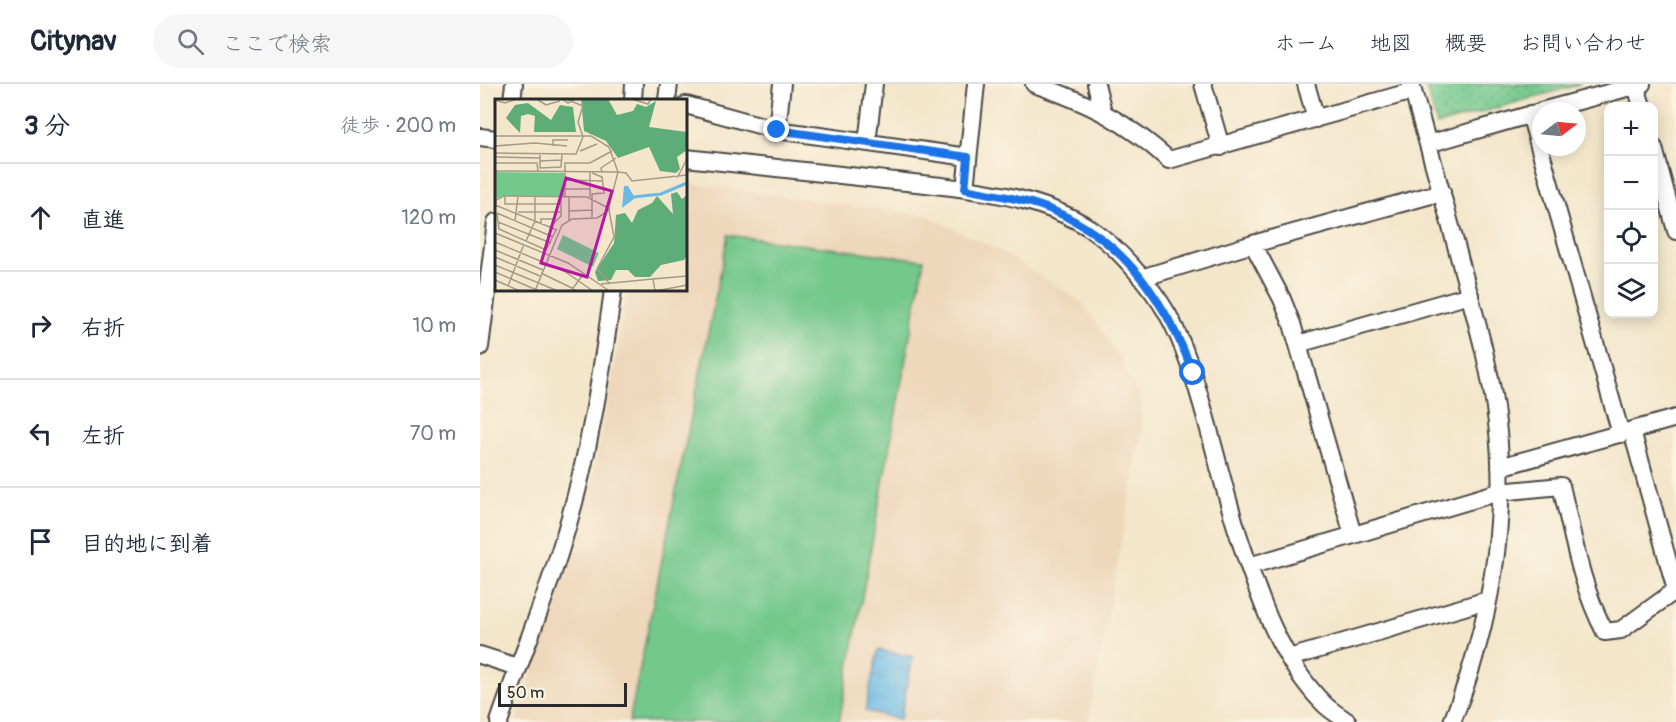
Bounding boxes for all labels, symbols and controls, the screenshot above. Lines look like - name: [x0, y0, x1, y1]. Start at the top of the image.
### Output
- search box: [153, 14, 573, 68]
- text: Citynav: [30, 24, 117, 59]
- icon: search: [174, 25, 207, 58]
- text: ここで検索: [222, 30, 332, 58]
- text: ホーム: [1275, 30, 1337, 57]
- text: 地図: [1370, 30, 1412, 57]
- text: 概要: [1445, 30, 1487, 57]
- text: お問い合わせ: [1520, 30, 1646, 57]
- inset map: [495, 99, 687, 291]
- north arrow: [1532, 102, 1586, 156]
- map controls: [1604, 102, 1658, 318]
- button: +: [1604, 102, 1658, 156]
- text: 3 分: [24, 110, 70, 142]
- text: 徒歩 · 200 m: [340, 113, 456, 138]
- route end: [763, 116, 789, 142]
- button: −: [1604, 156, 1658, 210]
- icon: ahead: [24, 201, 57, 234]
- text: 120 m: [401, 205, 456, 230]
- text: 直進: [81, 206, 125, 234]
- button: locate: [1604, 210, 1658, 264]
- button: layers: [1604, 264, 1658, 318]
- icon: right: [24, 309, 57, 342]
- text: 10 m: [412, 313, 456, 338]
- text: 右折: [81, 314, 125, 342]
- route start: [1179, 359, 1205, 385]
- icon: left: [24, 417, 57, 450]
- text: 70 m: [410, 421, 456, 446]
- text: 左折: [81, 422, 125, 450]
- icon: arrive: [24, 525, 57, 558]
- text: 目的地に到着: [81, 530, 213, 558]
- scale bar: [498, 680, 627, 708]
- text: 50 m: [507, 683, 544, 703]

